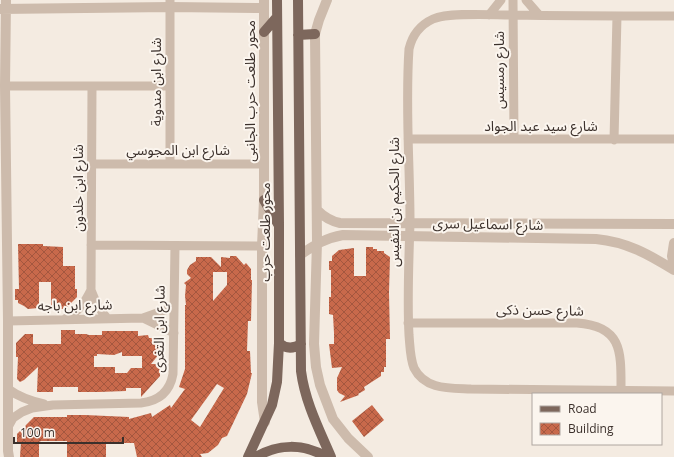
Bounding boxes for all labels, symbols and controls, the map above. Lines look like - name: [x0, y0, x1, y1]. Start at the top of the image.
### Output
- street label: محور طلعت حرب الجانبى: [240, 20, 259, 162]
- street label: شارع رمسيس: [489, 31, 510, 109]
- street label: شارع ابن مندوية: [146, 38, 167, 126]
- street label: شارع سيد عبد الجواد: [484, 116, 598, 137]
- street label: شارع الحكيم بن النفيس: [384, 137, 405, 267]
- street label: شارع ابن المجوسي: [126, 140, 230, 161]
- street label: شارع ابن خلدون: [68, 144, 89, 232]
- street label: محور طلعت حرب: [255, 182, 274, 282]
- street label: شارع اسماعيل سرى: [432, 213, 544, 236]
- street label: شارع ابن التغرى: [148, 285, 171, 373]
- street label: شارع ابن باجه: [37, 294, 113, 317]
- street label: شارع حسن ذكى: [496, 299, 584, 322]
- legend: [532, 393, 662, 445]
- text: Road: [568, 400, 597, 417]
- scale bar: [14, 419, 123, 445]
- text: Building: [568, 420, 614, 437]
- text: 100 m: [20, 424, 55, 441]

